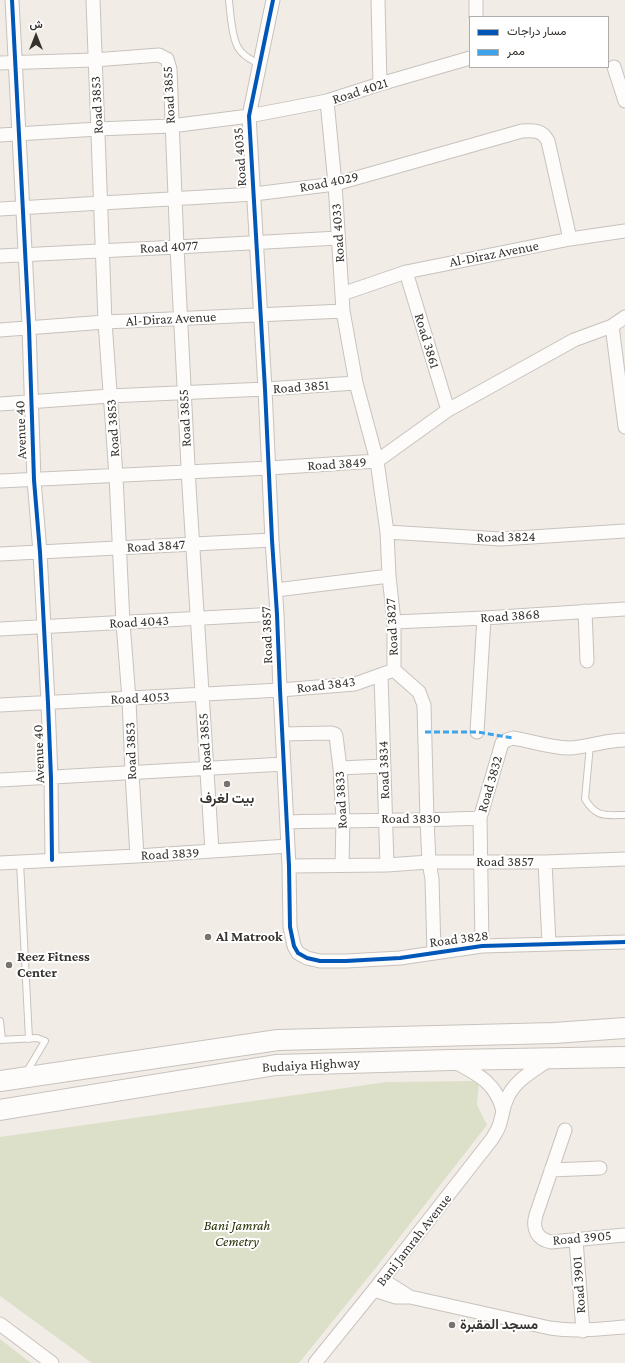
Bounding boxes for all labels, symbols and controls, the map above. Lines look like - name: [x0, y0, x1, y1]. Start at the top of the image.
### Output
- north arrow: [16, 16, 56, 56]
- legend: [469, 16, 609, 68]
- text: ش: [29, 18, 43, 30]
- text: مسار دراجات: [507, 24, 567, 38]
- text: ممر: [507, 44, 525, 58]
- street label: Road 3855: [159, 66, 179, 124]
- street label: Road 4021: [330, 74, 390, 108]
- street label: Road 3853: [87, 76, 107, 134]
- street label: Road 4035: [230, 127, 250, 187]
- street label: Road 4029: [298, 168, 360, 196]
- street label: Road 4033: [328, 203, 348, 263]
- street label: Road 4077: [139, 237, 199, 257]
- street label: Al-Diraz Avenue: [448, 237, 540, 271]
- street label: Al-Diraz Avenue: [125, 308, 217, 330]
- street label: Road 3861: [411, 311, 443, 371]
- street label: Road 3851: [272, 377, 330, 397]
- street label: Road 3855: [175, 389, 195, 447]
- street label: Road 3853: [103, 398, 123, 458]
- street label: Avenue 40: [12, 400, 30, 460]
- street label: Road 3849: [307, 454, 367, 474]
- street label: Road 3824: [476, 528, 536, 546]
- street label: Road 3847: [126, 536, 186, 556]
- street label: Road 3827: [382, 598, 402, 656]
- street label: Road 3857: [258, 606, 276, 664]
- street label: Road 3868: [480, 606, 540, 626]
- street label: Road 4043: [109, 612, 169, 632]
- street label: Road 3843: [296, 673, 356, 697]
- street label: Road 4053: [110, 688, 170, 708]
- street label: Road 3855: [195, 712, 215, 772]
- street label: Road 3853: [122, 722, 140, 780]
- street label: Avenue 40: [30, 724, 48, 784]
- street label: Road 3834: [375, 740, 393, 800]
- street label: Road 3832: [474, 754, 506, 814]
- street label: Road 3833: [331, 771, 351, 829]
- marker: بيت لغرف: [222, 779, 232, 789]
- place label: بيت لغرف: [200, 791, 254, 807]
- street label: Road 3830: [381, 811, 441, 827]
- street label: Road 3839: [140, 844, 200, 864]
- street label: Road 3857: [476, 854, 534, 870]
- street label: Road 3828: [429, 927, 489, 951]
- place label: Al Matrook: [216, 929, 283, 945]
- marker: Al Matrook: [203, 932, 213, 942]
- place label: Reez Fitness Center: [17, 949, 90, 982]
- marker: Reez Fitness Center: [4, 960, 14, 970]
- street label: Budaiya Highway: [262, 1054, 360, 1076]
- street label: Bani Jamrah Avenue: [373, 1191, 455, 1289]
- park label: Bani Jamrah Cemetry: [204, 1218, 270, 1250]
- street label: Road 3905: [552, 1227, 612, 1249]
- street label: Road 3901: [569, 1256, 589, 1314]
- place label: مسجد المقبرة: [460, 1317, 538, 1333]
- marker: مسجد المقبرة: [447, 1320, 457, 1330]

